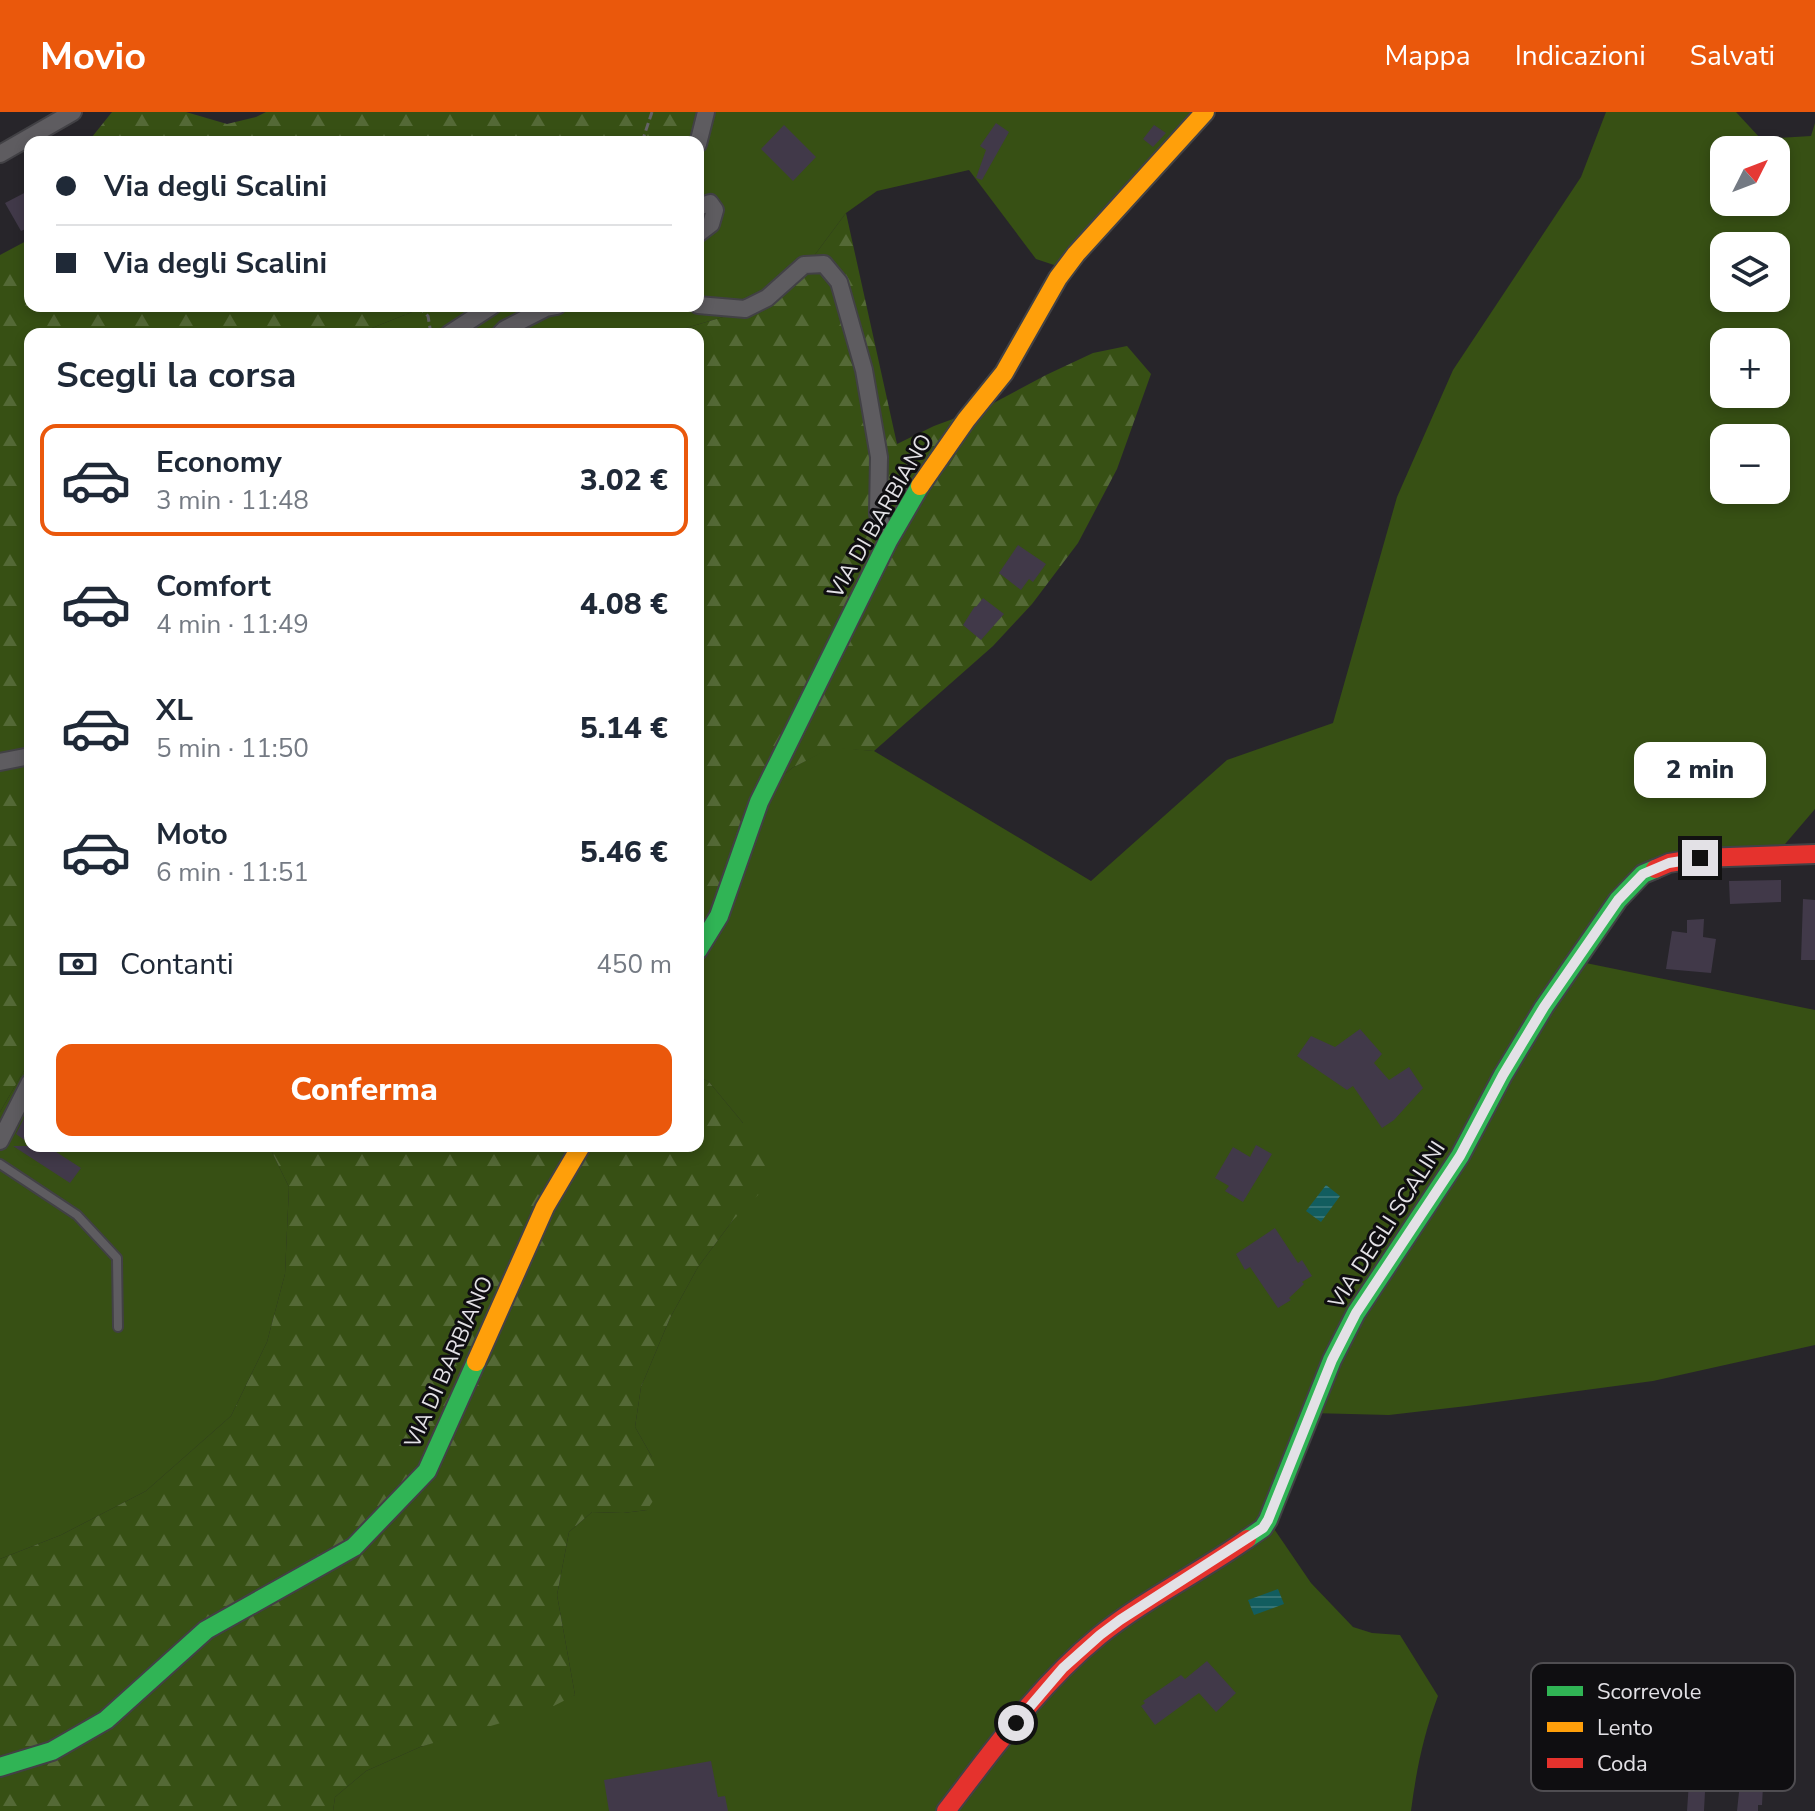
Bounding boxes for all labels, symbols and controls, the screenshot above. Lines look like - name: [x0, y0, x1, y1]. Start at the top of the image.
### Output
- text: Movio: [40, 31, 146, 82]
- text: Mappa: [1384, 37, 1471, 75]
- text: Indicazioni: [1515, 37, 1646, 75]
- text: Salvati: [1690, 37, 1775, 75]
- north arrow: [1710, 136, 1790, 216]
- map controls: [1710, 136, 1790, 504]
- text: Via degli Scalini: [104, 166, 327, 207]
- button: layers: [1710, 232, 1790, 312]
- text: Via degli Scalini: [104, 243, 327, 284]
- button: +: [1710, 328, 1790, 408]
- text: Scegli la corsa: [56, 351, 296, 400]
- button: −: [1710, 424, 1790, 504]
- street label: VIA DI BARBIANO: [820, 428, 939, 605]
- text: Economy: [156, 442, 282, 483]
- icon: car: [60, 444, 132, 516]
- text: 3.02 €: [580, 460, 668, 501]
- text: 3 min · 11:48: [156, 483, 309, 518]
- text: Comfort: [156, 566, 271, 607]
- icon: car: [60, 568, 132, 640]
- text: 4.08 €: [580, 584, 668, 625]
- text: 4 min · 11:49: [156, 607, 309, 642]
- text: XL: [156, 690, 193, 731]
- icon: car: [60, 692, 132, 764]
- text: 5.14 €: [580, 708, 668, 749]
- text: 5 min · 11:50: [156, 731, 309, 766]
- callout: 2 min: [1634, 742, 1766, 798]
- text: 2 min: [1666, 752, 1734, 787]
- text: Moto: [156, 814, 228, 855]
- icon: car: [60, 816, 132, 888]
- text: 5.46 €: [580, 832, 668, 873]
- route end: [1682, 840, 1718, 876]
- text: 6 min · 11:51: [156, 855, 309, 890]
- icon: cash: [56, 942, 100, 986]
- text: Contanti: [120, 944, 234, 985]
- text: 450 m: [596, 947, 672, 982]
- button: Conferma: [56, 1044, 672, 1136]
- street label: VIA DEGLI SCALINI: [1321, 1135, 1452, 1315]
- street label: VIA DI BARBIANO: [397, 1271, 500, 1454]
- legend: [1531, 1663, 1795, 1791]
- text: Scorrevole: [1597, 1677, 1701, 1707]
- route start: [998, 1705, 1034, 1741]
- text: Lento: [1597, 1713, 1653, 1743]
- text: Coda: [1597, 1749, 1648, 1779]

